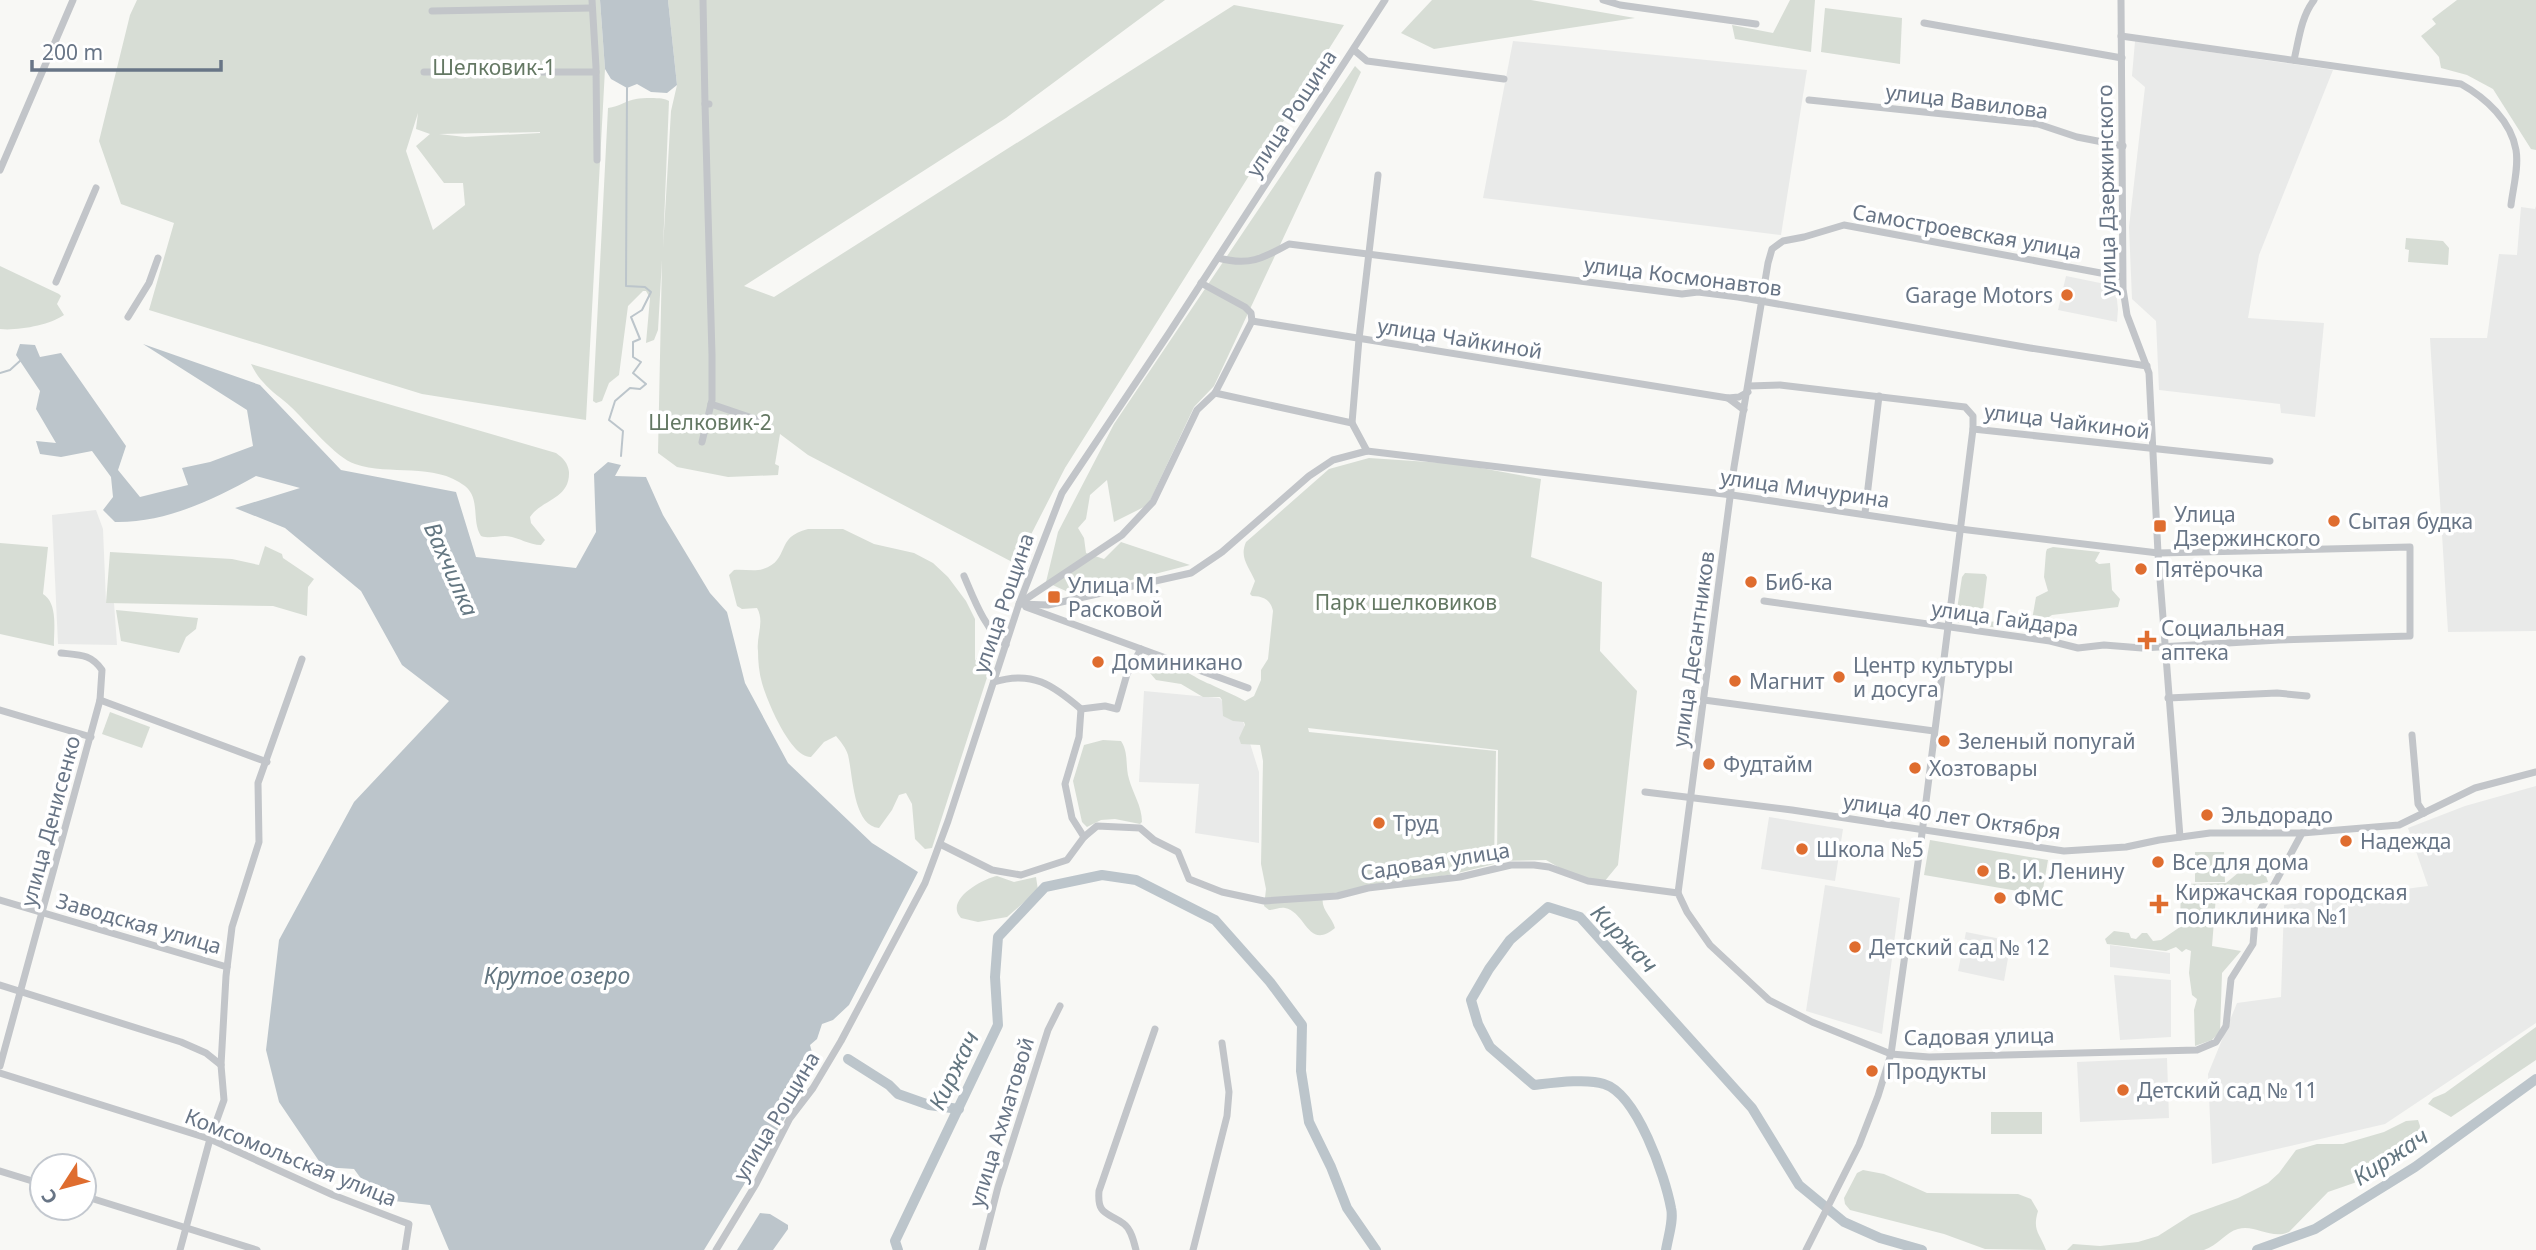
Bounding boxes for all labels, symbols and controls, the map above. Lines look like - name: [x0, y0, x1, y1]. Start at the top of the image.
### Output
- scale bar: [32, 28, 220, 72]
- text: 200 m: [42, 38, 103, 66]
- street label: улица Рощина: [1239, 44, 1343, 182]
- park label: Шелковик-1: [432, 53, 556, 81]
- street label: улица Вавилова: [1884, 77, 2050, 125]
- street label: улица Дзержинского: [2090, 84, 2122, 296]
- street label: Самостроевская улица: [1850, 197, 2084, 265]
- street label: улица Космонавтов: [1582, 250, 1784, 302]
- place label: Garage Motors: [1905, 281, 2053, 309]
- marker: Garage Motors: [2059, 287, 2075, 303]
- street label: улица Чайкиной: [1376, 311, 1544, 365]
- street label: улица Чайкиной: [1983, 397, 2151, 445]
- park label: Шелковик-2: [648, 408, 772, 436]
- street label: улица Мичурина: [1719, 462, 1891, 514]
- place label: Улица Дзержинского: [2174, 500, 2320, 552]
- place label: Сытая будка: [2348, 507, 2473, 535]
- marker: Сытая будка: [2326, 513, 2342, 529]
- water label: Вахчилка: [417, 517, 487, 621]
- marker: Улица Дзержинского: [2152, 518, 2168, 534]
- street label: улица Рощина: [966, 529, 1040, 677]
- street label: улица Десантников: [1665, 549, 1721, 749]
- place label: Пятёрочка: [2155, 555, 2263, 583]
- marker: Пятёрочка: [2133, 561, 2149, 577]
- place label: Биб-ка: [1765, 568, 1833, 596]
- place label: Улица М. Расковой: [1068, 571, 1163, 623]
- marker: Биб-ка: [1743, 574, 1759, 590]
- park label: Парк шелковиков: [1315, 588, 1497, 616]
- marker: Улица М. Расковой: [1046, 589, 1062, 605]
- street label: улица Гайдара: [1930, 594, 2080, 642]
- place label: Социальная аптека: [2161, 614, 2285, 666]
- marker: Социальная аптека: [2139, 632, 2155, 648]
- place label: Доминикано: [1112, 648, 1243, 676]
- place label: Центр культуры и досуга: [1853, 651, 2013, 703]
- marker: Доминикано: [1090, 654, 1106, 670]
- place label: Магнит: [1749, 667, 1825, 695]
- marker: Центр культуры и досуга: [1831, 669, 1847, 685]
- marker: Магнит: [1727, 673, 1743, 689]
- place label: Зеленый попугай: [1958, 727, 2135, 755]
- street label: улица Денисенко: [14, 733, 86, 909]
- marker: Зеленый попугай: [1936, 733, 1952, 749]
- place label: Фудтайм: [1723, 750, 1813, 778]
- place label: Хозтовары: [1929, 754, 2038, 782]
- marker: Фудтайм: [1701, 756, 1717, 772]
- marker: Хозтовары: [1907, 760, 1923, 776]
- street label: улица 40 лет Октября: [1841, 787, 2063, 845]
- place label: Эльдорадо: [2221, 801, 2333, 829]
- marker: Эльдорадо: [2199, 807, 2215, 823]
- place label: Труд: [1393, 809, 1439, 837]
- marker: Труд: [1371, 815, 1387, 831]
- place label: Надежда: [2360, 827, 2452, 855]
- marker: Надежда: [2338, 833, 2354, 849]
- street label: Садовая улица: [1358, 835, 1512, 887]
- place label: Школа №5: [1816, 835, 1924, 863]
- marker: Школа №5: [1794, 841, 1810, 857]
- place label: Все для дома: [2172, 848, 2309, 876]
- marker: Все для дома: [2150, 854, 2166, 870]
- place label: В. И. Ленину: [1997, 857, 2125, 885]
- marker: В. И. Ленину: [1975, 863, 1991, 879]
- place label: Киржачская городская поликлиника №1: [2175, 878, 2408, 930]
- place label: ФМС: [2014, 884, 2064, 912]
- street label: Заводская улица: [53, 886, 225, 960]
- marker: ФМС: [1992, 890, 2008, 906]
- marker: Киржачская городская поликлиника №1: [2149, 894, 2169, 914]
- water label: Киржач: [1584, 897, 1666, 979]
- place label: Детский сад № 12: [1869, 933, 2049, 961]
- marker: Детский сад № 12: [1847, 939, 1863, 955]
- water label: Крутое озеро: [484, 959, 630, 991]
- street label: Садовая улица: [1903, 1021, 2055, 1051]
- water label: Киржач: [920, 1025, 986, 1115]
- street label: улица Ахматовой: [962, 1034, 1040, 1210]
- street label: улица Рощина: [726, 1046, 826, 1186]
- place label: Продукты: [1886, 1057, 1987, 1085]
- marker: Продукты: [1864, 1063, 1880, 1079]
- place label: Детский сад № 11: [2137, 1076, 2317, 1104]
- marker: Детский сад № 11: [2115, 1082, 2131, 1098]
- street label: Комсомольская улица: [181, 1102, 401, 1212]
- water label: Киржач: [2346, 1120, 2434, 1192]
- north arrow: [28, 1152, 98, 1222]
- text: С: [35, 1184, 63, 1210]

